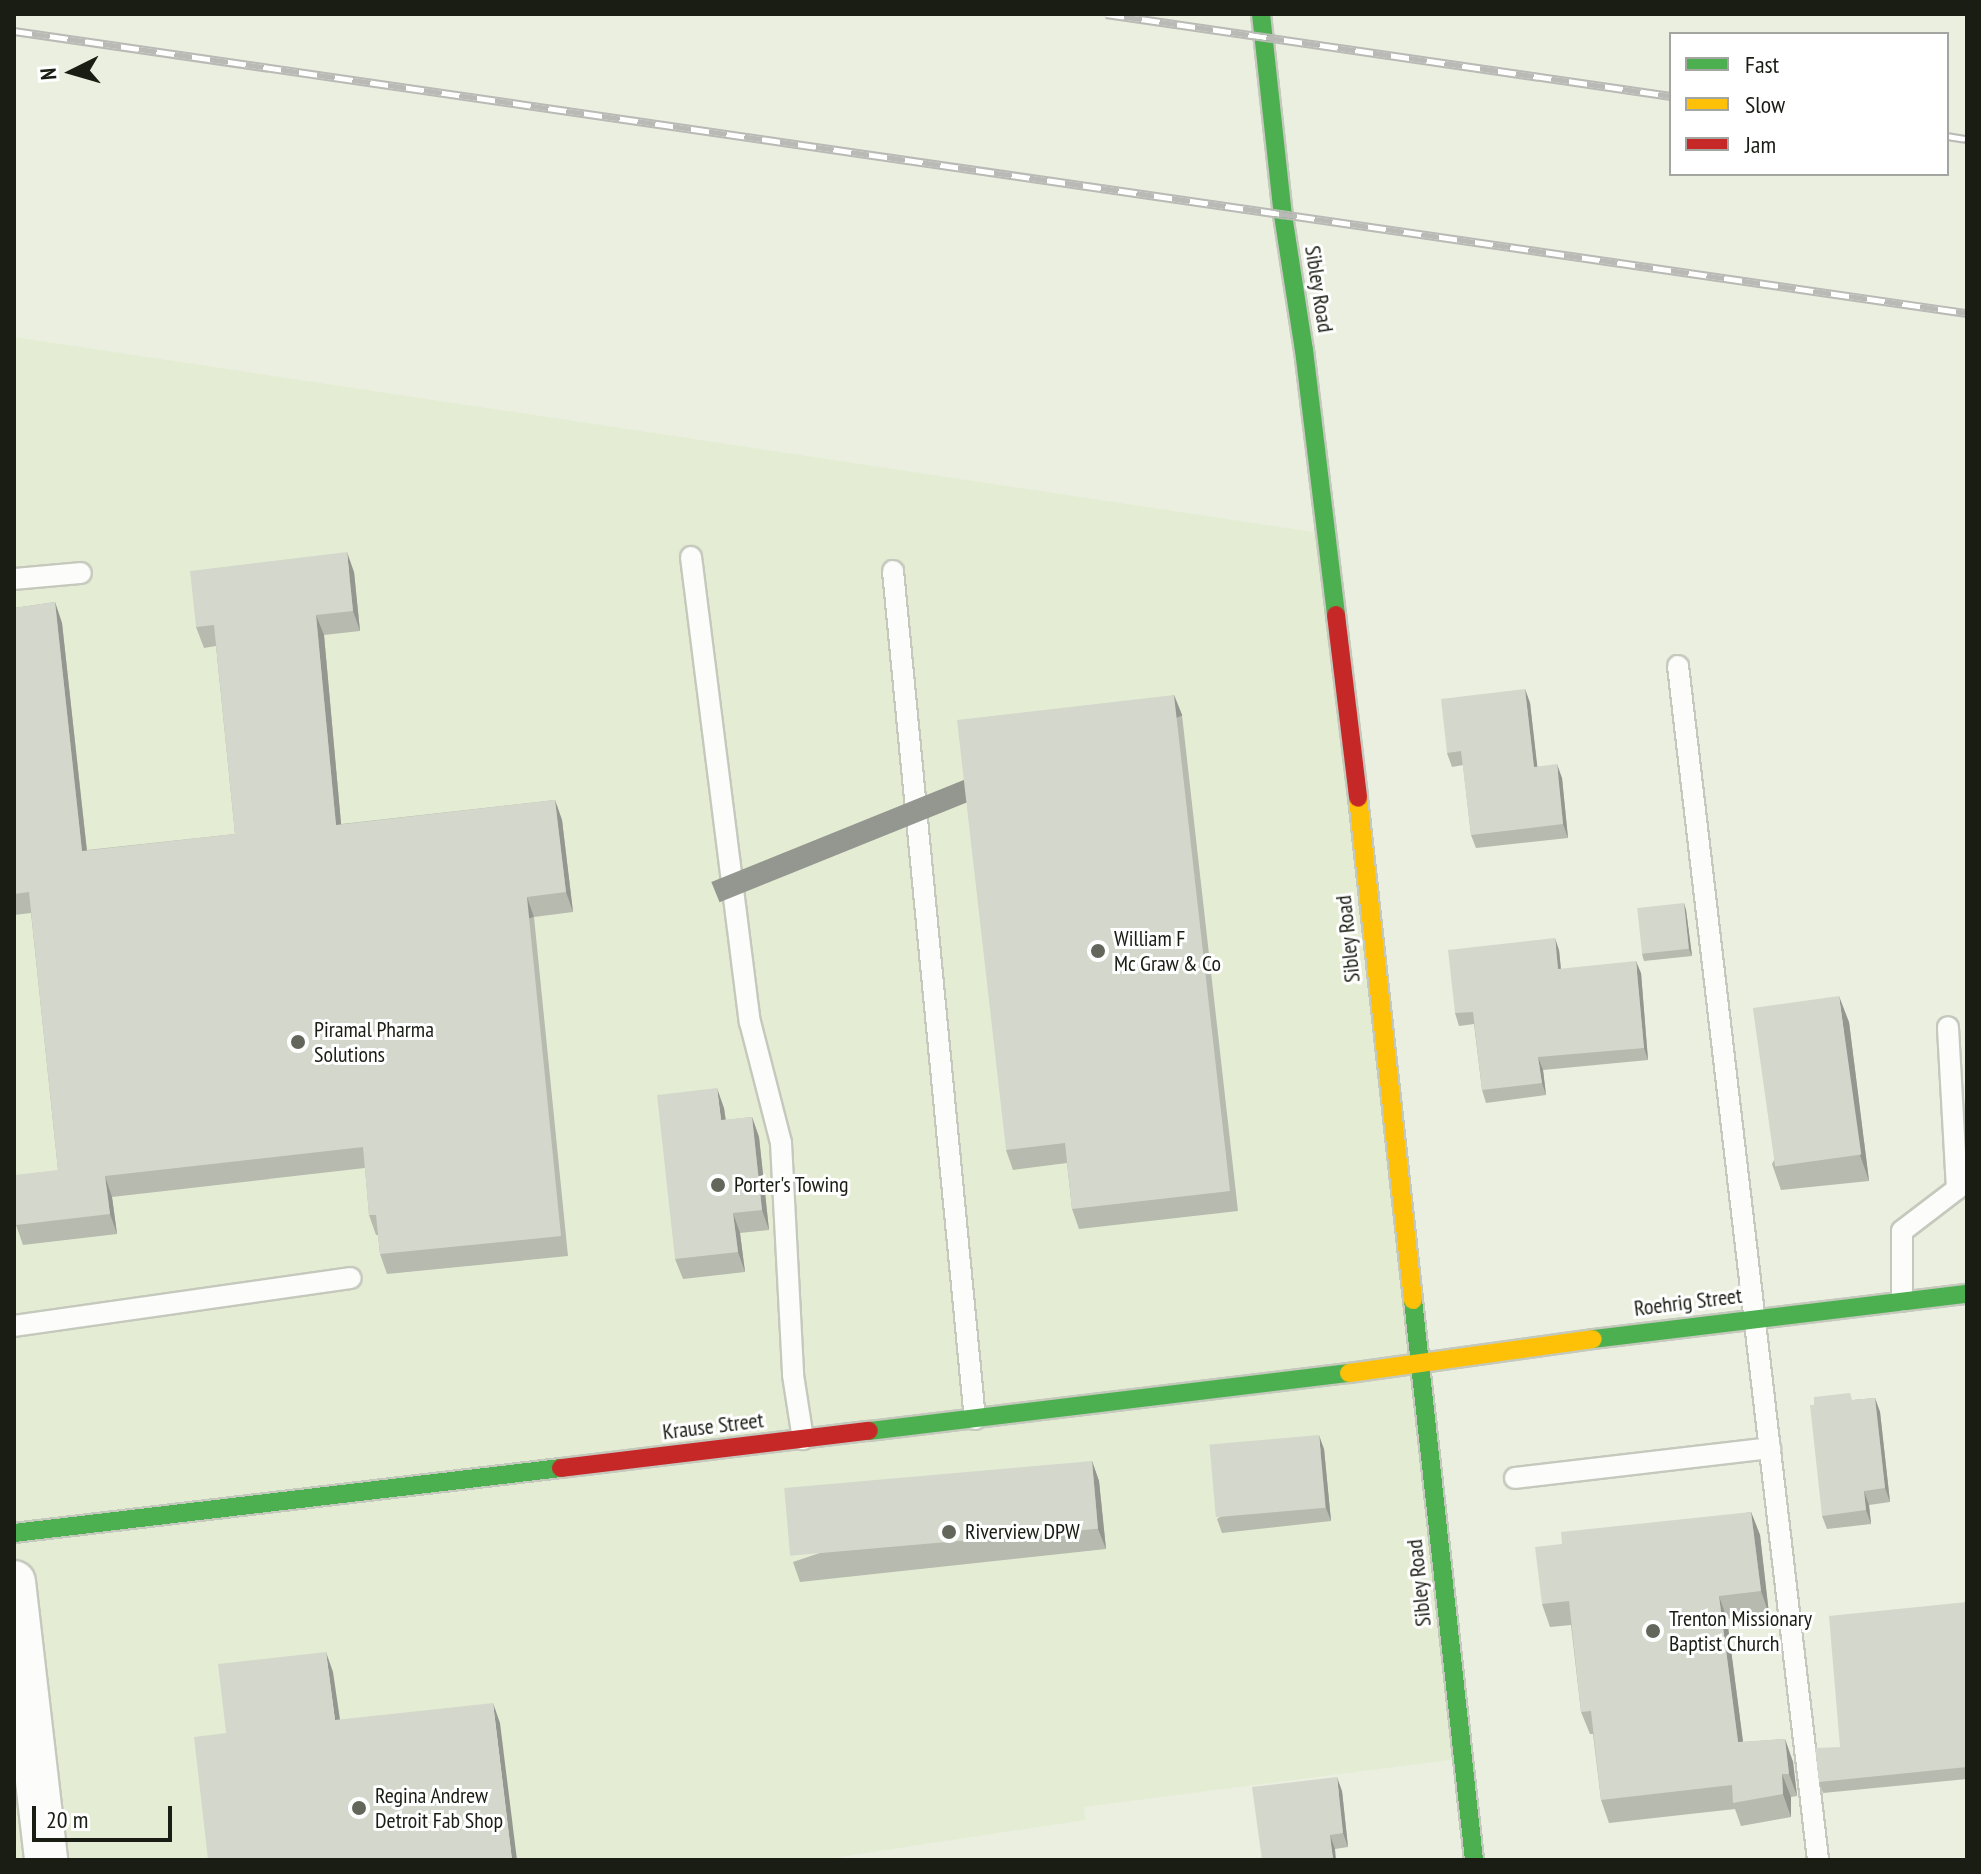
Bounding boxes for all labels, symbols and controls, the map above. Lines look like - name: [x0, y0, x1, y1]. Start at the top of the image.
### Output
- north arrow: [32, 32, 112, 112]
- legend: [1669, 32, 1949, 176]
- text: Fast: [1745, 49, 1779, 80]
- text: N: [34, 67, 63, 81]
- text: Slow: [1745, 89, 1785, 120]
- text: Jam: [1745, 129, 1776, 160]
- street label: Sibley Road: [1299, 243, 1339, 335]
- street label: Sibley Road: [1330, 894, 1366, 984]
- place label: William F Mc Graw & Co: [1114, 925, 1222, 976]
- marker: William F Mc Graw & Co: [1089, 942, 1107, 960]
- place label: Piramal Pharma Solutions: [314, 1016, 434, 1068]
- marker: Piramal Pharma Solutions: [289, 1033, 307, 1051]
- place label: Porter's Towing: [734, 1172, 849, 1198]
- marker: Porter's Towing: [709, 1176, 727, 1194]
- street label: Roehrig Street: [1633, 1282, 1743, 1322]
- street label: Krause Street: [661, 1407, 765, 1445]
- place label: Riverview DPW: [965, 1519, 1080, 1545]
- marker: Riverview DPW: [940, 1523, 958, 1541]
- street label: Sibley Road: [1401, 1538, 1437, 1628]
- place label: Trenton Missionary Baptist Church: [1669, 1605, 1812, 1656]
- marker: Trenton Missionary Baptist Church: [1644, 1622, 1662, 1640]
- place label: Regina Andrew Detroit Fab Shop: [375, 1782, 503, 1834]
- scale bar: [36, 1790, 176, 1840]
- marker: Regina Andrew Detroit Fab Shop: [350, 1799, 368, 1817]
- text: 20 m: [46, 1804, 88, 1835]

